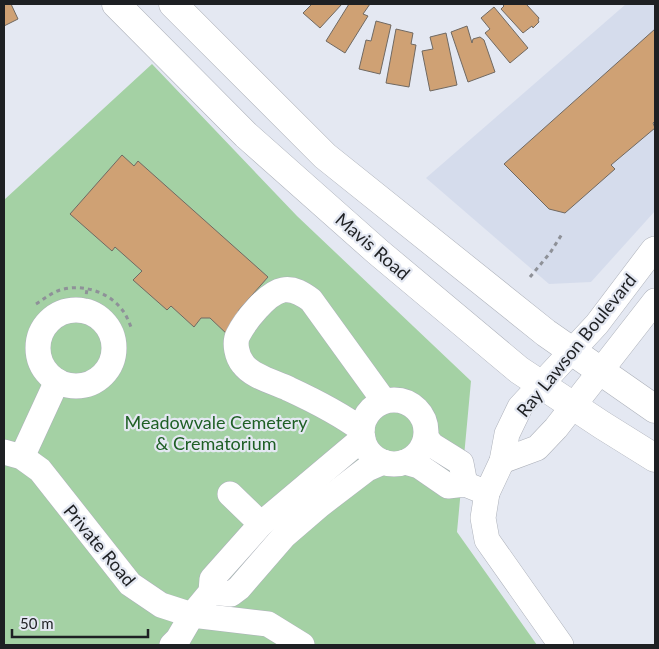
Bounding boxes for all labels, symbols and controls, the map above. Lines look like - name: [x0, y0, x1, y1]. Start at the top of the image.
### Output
- street label: Mavis Road: [331, 208, 415, 284]
- street label: Ray Lawson Boulevard: [512, 269, 640, 421]
- park label: Meadowvale Cemetery & Crematorium: [125, 411, 308, 454]
- street label: Private Road: [59, 500, 141, 590]
- scale bar: [12, 606, 149, 638]
- text: 50 m: [20, 614, 54, 632]

